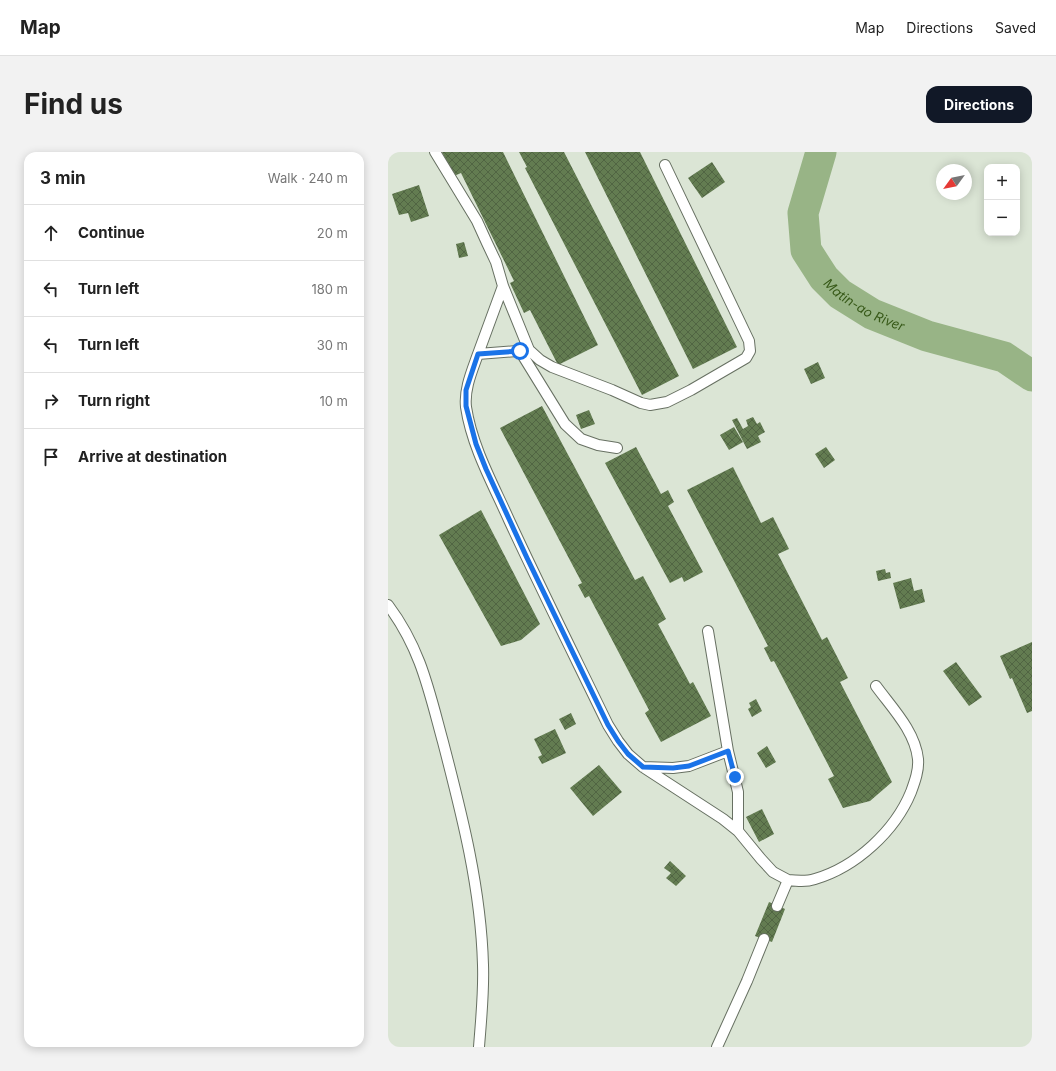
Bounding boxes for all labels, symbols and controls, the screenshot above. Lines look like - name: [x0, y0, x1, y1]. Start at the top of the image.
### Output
- text: Map: [20, 16, 61, 39]
- text: Map: [855, 19, 884, 36]
- text: Directions: [906, 19, 973, 36]
- text: Saved: [995, 19, 1036, 36]
- button: Directions: [926, 86, 1032, 123]
- text: Find us: [24, 87, 123, 121]
- north arrow: [936, 164, 972, 200]
- map controls: [984, 164, 1020, 236]
- button: +: [984, 164, 1020, 200]
- text: 3 min: [40, 168, 86, 188]
- text: Walk · 240 m: [268, 170, 348, 186]
- button: −: [984, 200, 1020, 236]
- icon: ahead: [40, 222, 62, 244]
- text: Continue: [78, 223, 145, 242]
- text: 20 m: [317, 225, 348, 241]
- water label: Matin-ao River: [821, 275, 908, 335]
- icon: left: [40, 278, 62, 300]
- text: Turn left: [78, 279, 139, 298]
- text: 180 m: [311, 281, 348, 297]
- icon: left: [40, 334, 62, 356]
- text: Turn left: [78, 335, 139, 354]
- text: 30 m: [317, 337, 348, 353]
- route start: [511, 342, 529, 360]
- icon: right: [40, 390, 62, 412]
- text: Turn right: [78, 391, 150, 410]
- text: 10 m: [319, 393, 348, 409]
- icon: arrive: [40, 446, 62, 468]
- text: Arrive at destination: [78, 447, 227, 466]
- route end: [726, 768, 744, 786]

